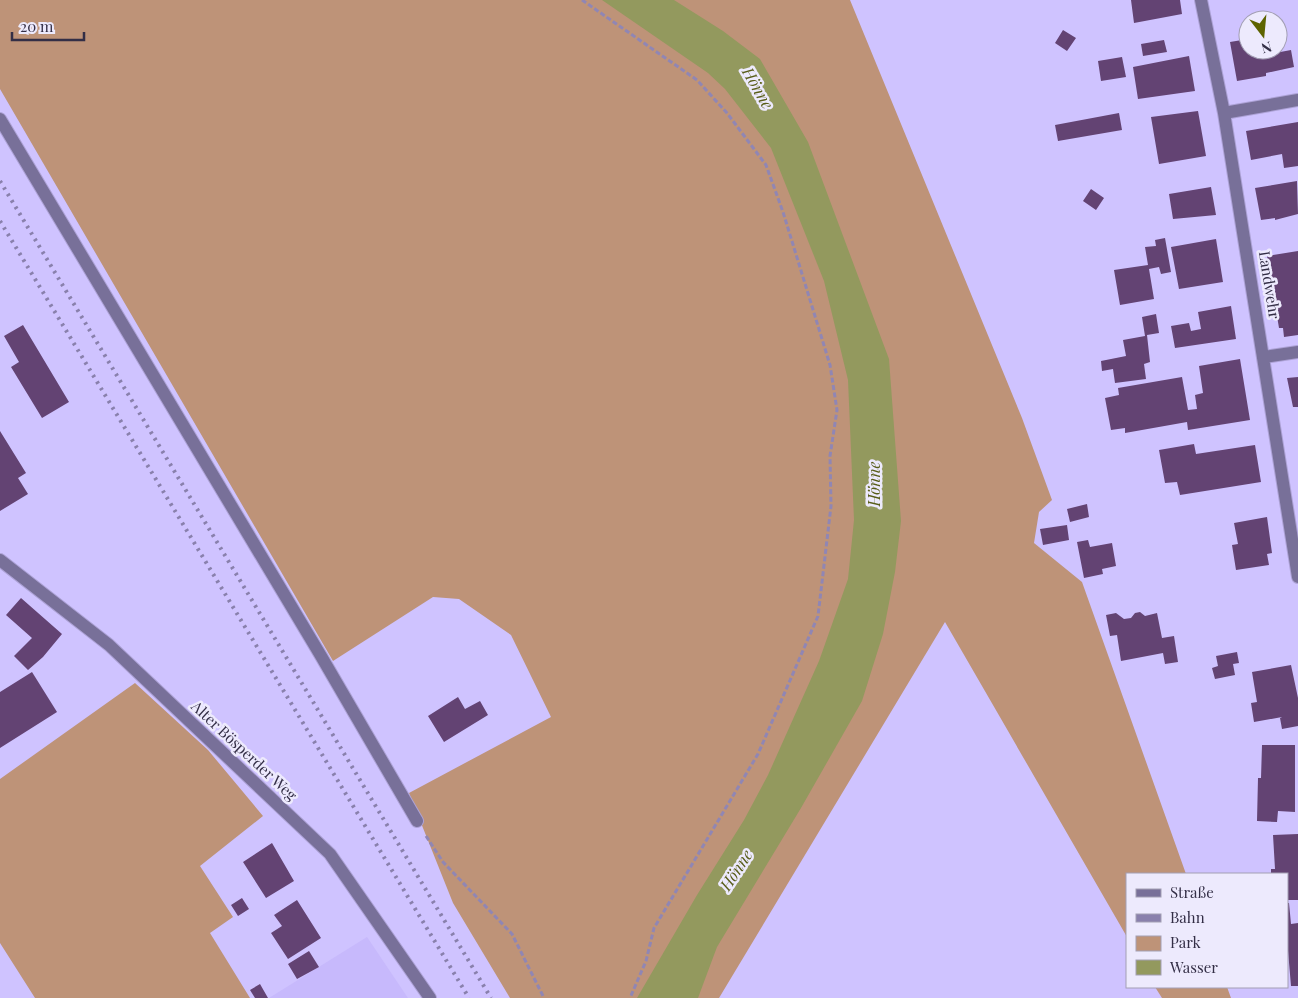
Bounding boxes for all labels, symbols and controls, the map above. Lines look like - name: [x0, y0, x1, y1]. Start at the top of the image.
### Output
- scale bar: [12, 10, 85, 42]
- north arrow: [1238, 10, 1288, 60]
- text: 20 m: [20, 16, 54, 36]
- text: N: [1259, 37, 1274, 59]
- water label: Hönne: [738, 62, 779, 113]
- street label: Landwehr: [1255, 249, 1285, 321]
- water label: Hönne: [863, 461, 884, 507]
- street label: Alter Bösperder Weg: [187, 695, 302, 805]
- water label: Hönne: [714, 845, 757, 895]
- legend: [1126, 873, 1288, 988]
- text: Straße: [1170, 882, 1214, 902]
- text: Bahn: [1170, 907, 1205, 927]
- text: Park: [1170, 932, 1202, 952]
- text: Wasser: [1169, 957, 1218, 977]

